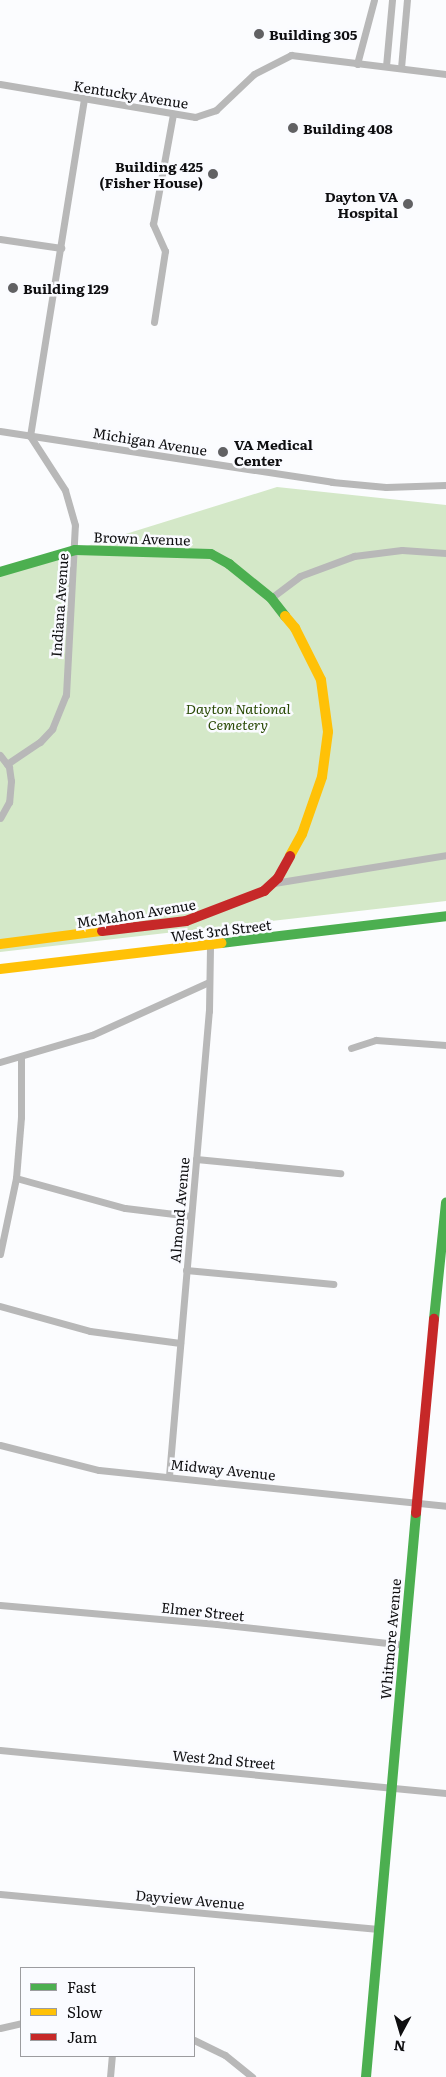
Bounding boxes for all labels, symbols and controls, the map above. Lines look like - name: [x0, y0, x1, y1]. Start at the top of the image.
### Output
- place label: Building 305: [269, 26, 357, 42]
- marker: Building 305: [253, 28, 265, 40]
- street label: Kentucky Avenue: [72, 77, 190, 111]
- place label: Building 408: [303, 120, 393, 136]
- marker: Building 408: [287, 122, 299, 134]
- place label: Building 425 (Fisher House): [100, 158, 203, 190]
- marker: Building 425 (Fisher House): [207, 168, 219, 180]
- place label: Dayton VA Hospital: [325, 188, 398, 220]
- marker: Dayton VA Hospital: [402, 198, 414, 210]
- place label: Building 129: [23, 280, 109, 296]
- marker: Building 129: [7, 282, 19, 294]
- street label: Michigan Avenue: [92, 424, 208, 458]
- place label: VA Medical Center: [234, 436, 313, 468]
- marker: VA Medical Center: [216, 445, 230, 459]
- street label: Brown Avenue: [93, 528, 191, 548]
- street label: Indiana Avenue: [47, 552, 71, 658]
- park label: Dayton National Cemetery: [186, 700, 290, 732]
- street label: McMahon Avenue: [75, 895, 197, 931]
- street label: West 3rd Street: [170, 915, 272, 945]
- street label: Almond Avenue: [166, 1156, 192, 1264]
- street label: Midway Avenue: [170, 1455, 276, 1483]
- street label: Whitmore Avenue: [376, 1578, 404, 1700]
- street label: Elmer Street: [161, 1598, 245, 1624]
- street label: West 2nd Street: [172, 1746, 276, 1772]
- street label: Dayview Avenue: [135, 1886, 245, 1912]
- legend: [20, 1967, 195, 2057]
- text: Fast: [67, 1975, 96, 1998]
- text: Slow: [67, 2000, 102, 2023]
- north arrow: [376, 2007, 426, 2057]
- text: Jam: [67, 2025, 97, 2048]
- text: N: [393, 2036, 406, 2057]

